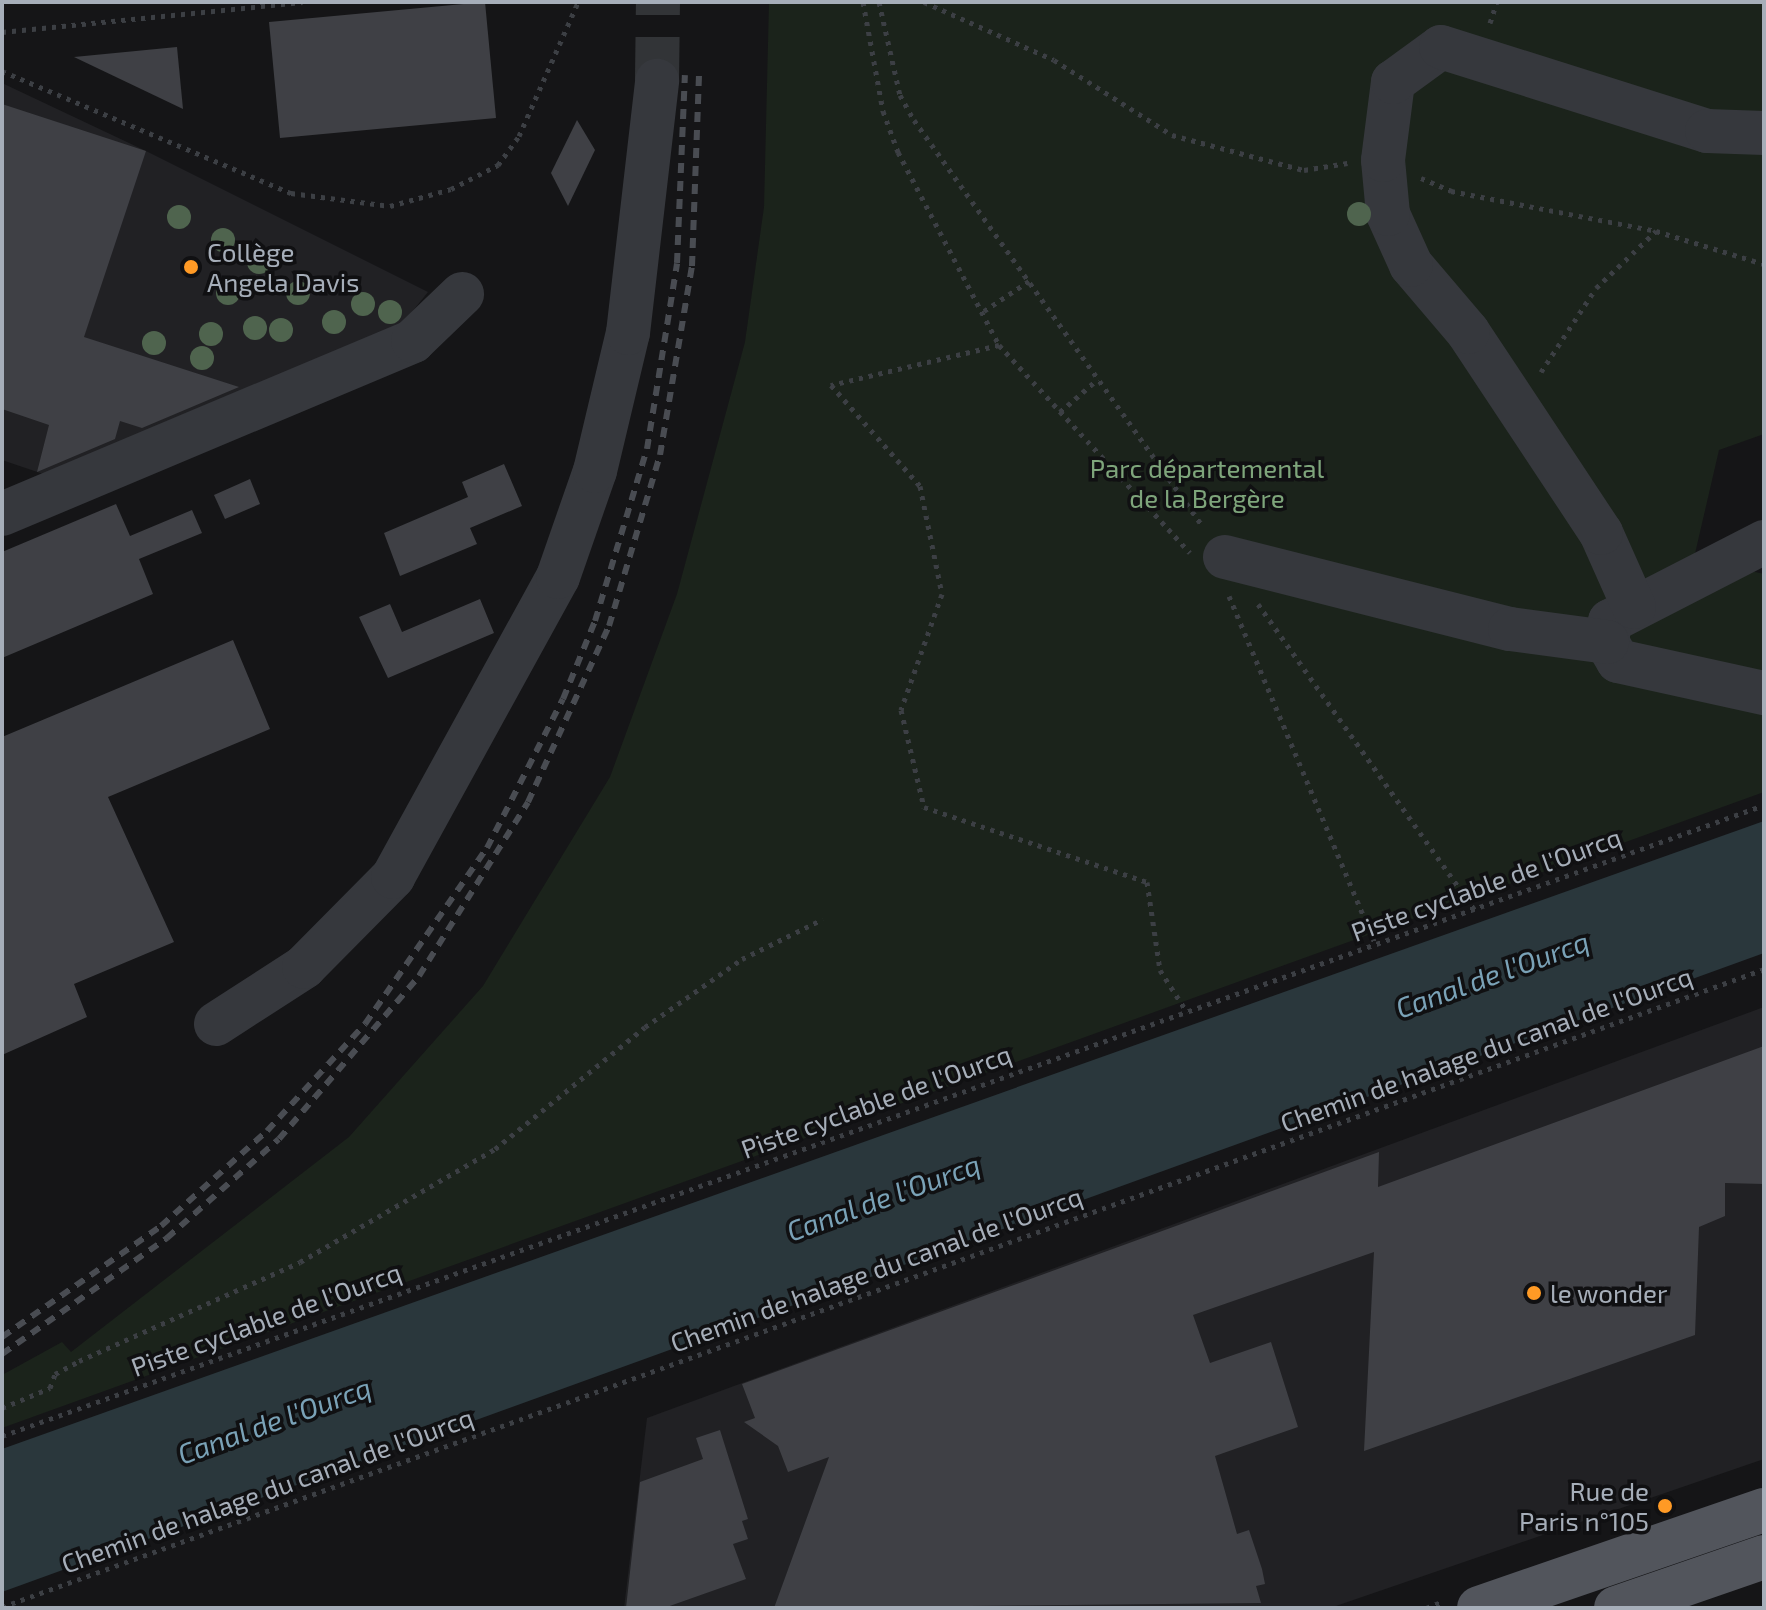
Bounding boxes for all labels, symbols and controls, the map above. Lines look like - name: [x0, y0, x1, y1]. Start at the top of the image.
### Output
- place label: Collège Angela Davis: [207, 236, 359, 298]
- marker: Collège Angela Davis: [182, 258, 200, 276]
- park label: Parc départemental de la Bergère: [1090, 452, 1324, 514]
- street label: Piste cyclable de l'Ourcq: [1347, 821, 1625, 947]
- water label: Canal de l'Ourcq: [1390, 923, 1594, 1025]
- street label: Chemin de halage du canal de l'Ourcq: [1276, 960, 1696, 1138]
- street label: Piste cyclable de l'Ourcq: [737, 1038, 1015, 1164]
- water label: Canal de l'Ourcq: [781, 1146, 985, 1248]
- street label: Chemin de halage du canal de l'Ourcq: [666, 1180, 1086, 1358]
- street label: Piste cyclable de l'Ourcq: [127, 1256, 405, 1382]
- place label: le wonder: [1550, 1277, 1668, 1309]
- marker: le wonder: [1525, 1284, 1543, 1302]
- water label: Canal de l'Ourcq: [172, 1369, 376, 1471]
- street label: Chemin de halage du canal de l'Ourcq: [57, 1401, 477, 1579]
- place label: Rue de Paris n°105: [1519, 1475, 1649, 1536]
- marker: Rue de Paris n°105: [1656, 1497, 1674, 1515]

